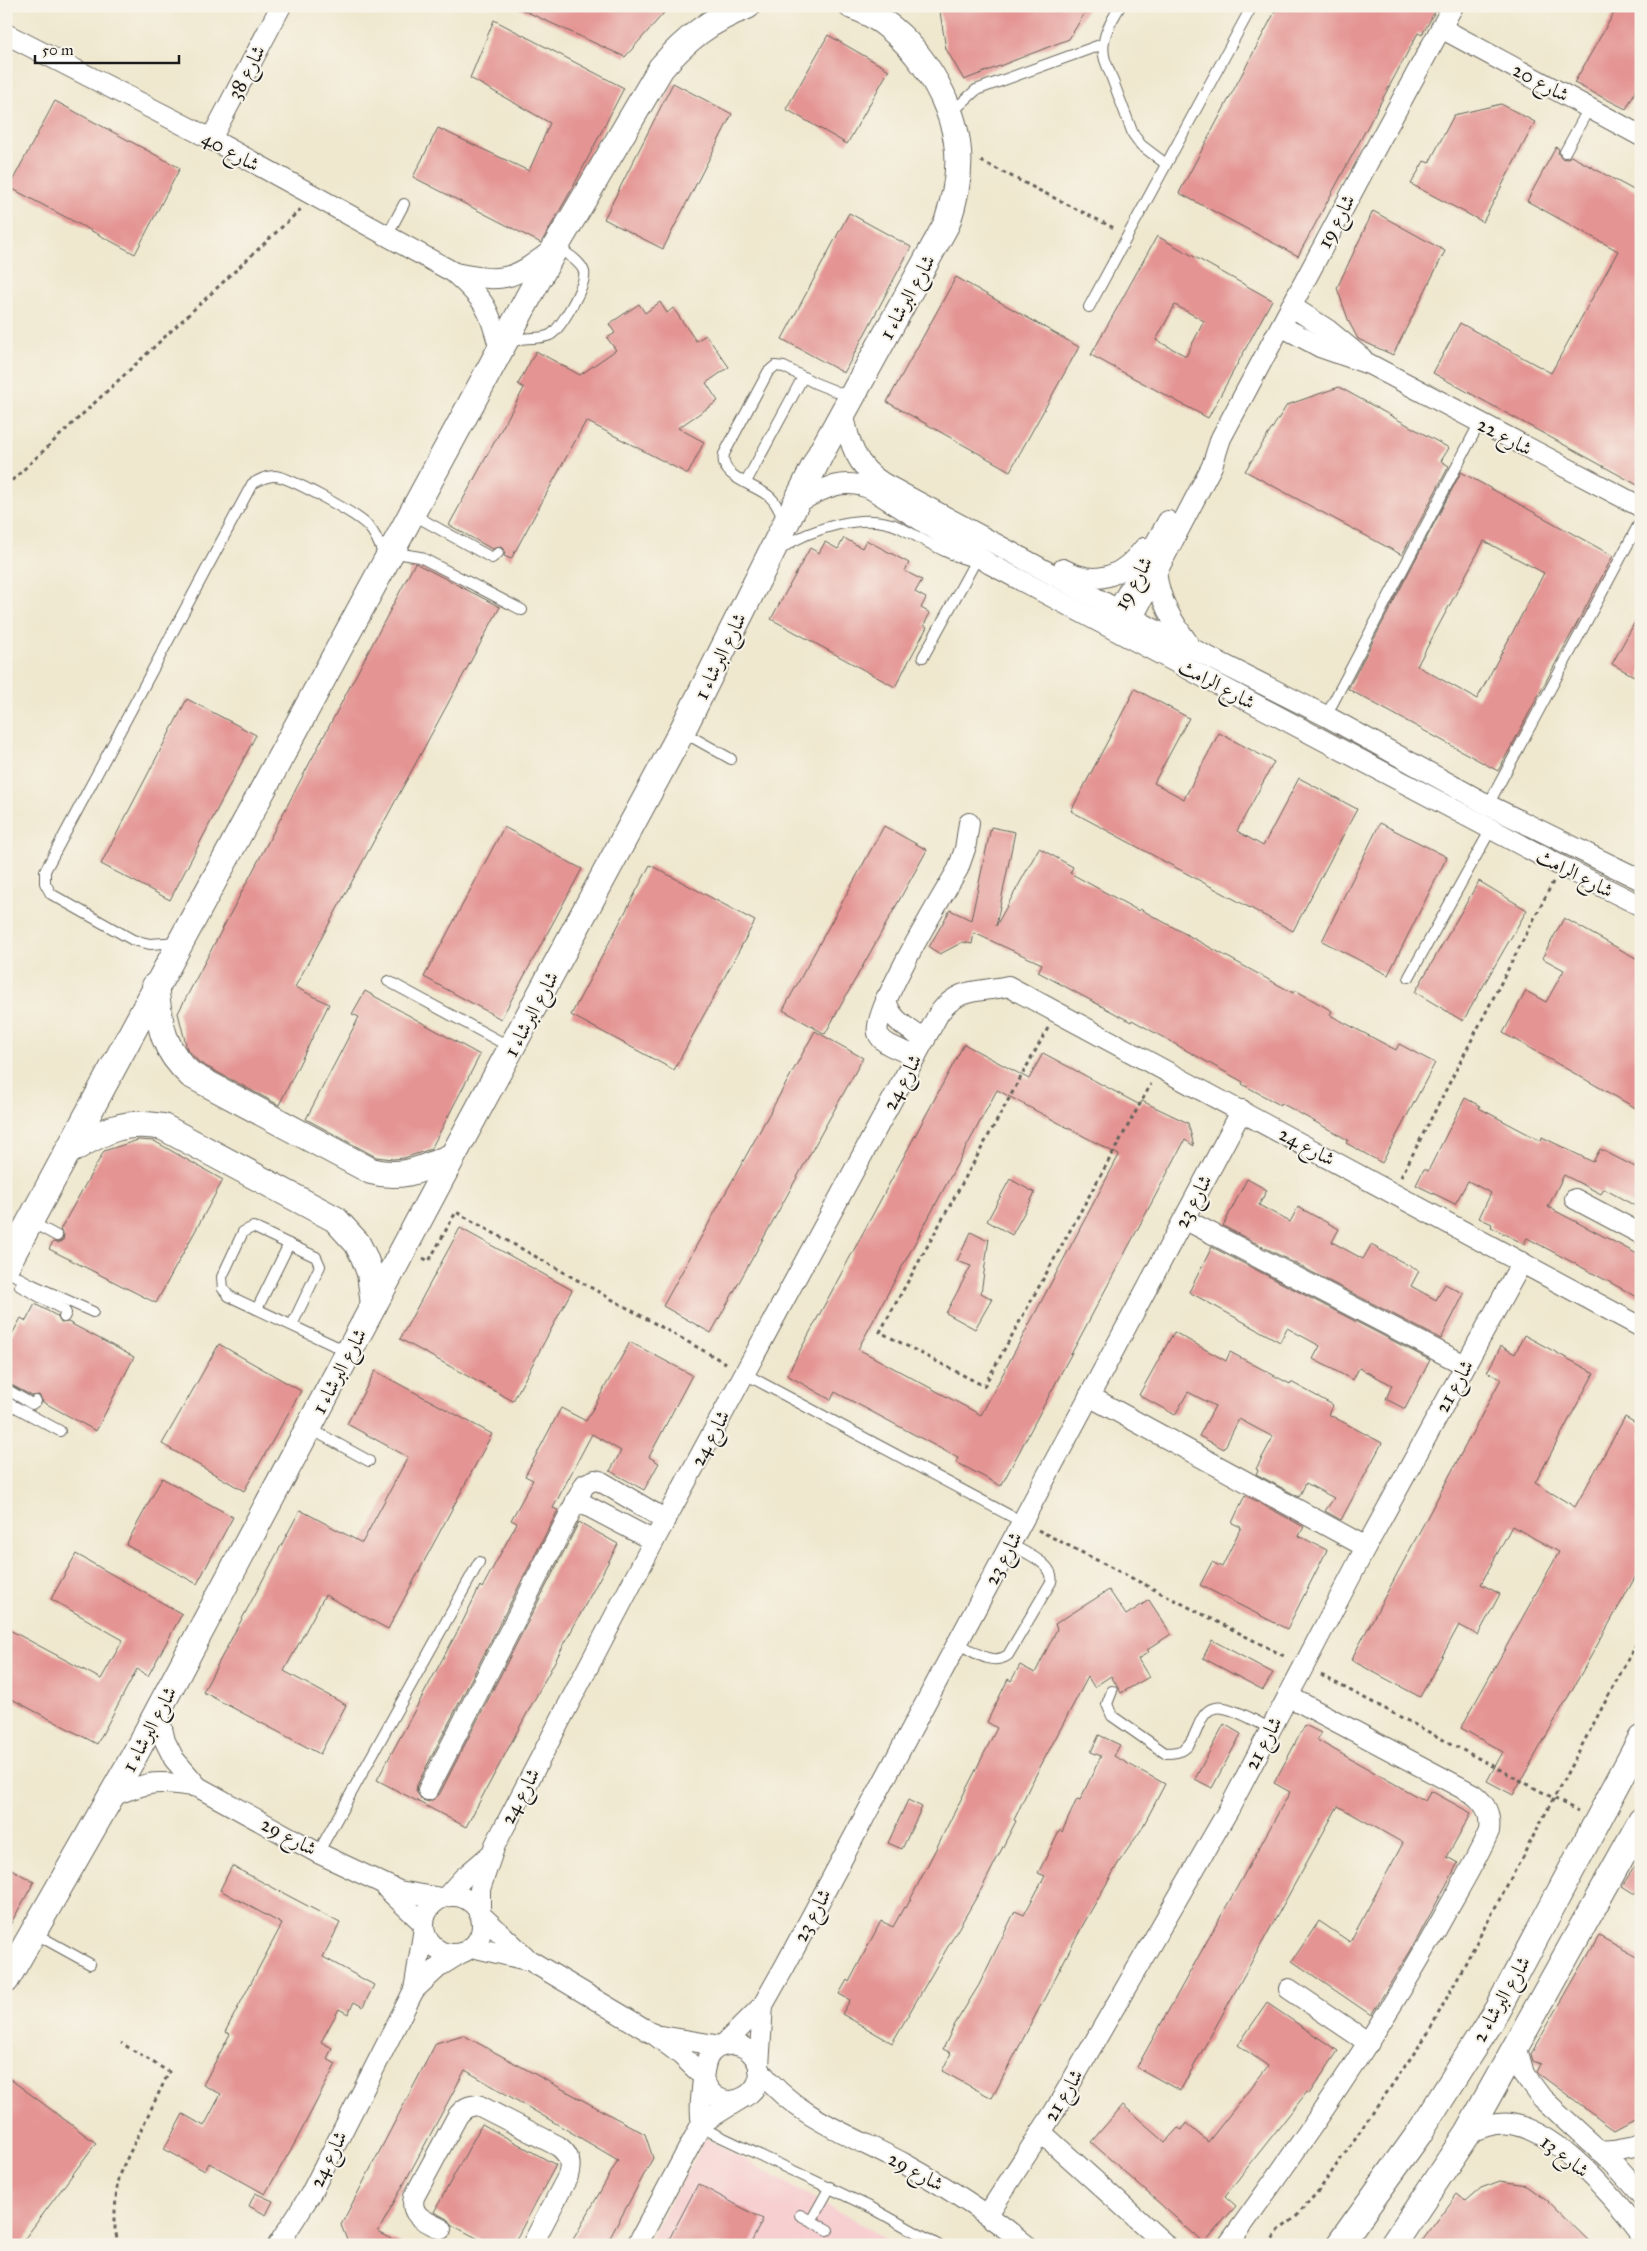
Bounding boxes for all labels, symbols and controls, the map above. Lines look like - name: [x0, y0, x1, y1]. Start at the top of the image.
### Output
- scale bar: [35, 32, 179, 64]
- text: 50 m: [42, 41, 74, 59]
- street label: شارع 38: [222, 41, 275, 106]
- street label: شارع 20: [1506, 57, 1573, 112]
- street label: شارع 40: [195, 126, 264, 182]
- street label: شارع 19: [1312, 190, 1365, 255]
- street label: شارع البرشاء 1: [874, 250, 945, 347]
- street label: شارع 22: [1471, 412, 1537, 466]
- street label: شارع 19: [1109, 552, 1163, 617]
- street label: شارع البرشاء 1: [689, 609, 757, 706]
- street label: شارع الرامث: [1172, 654, 1259, 719]
- street label: شارع الرامث: [1530, 843, 1618, 908]
- street label: شارع البرشاء 1: [498, 967, 569, 1064]
- street label: شارع 24: [877, 1050, 932, 1117]
- street label: شارع 24: [1272, 1121, 1339, 1176]
- street label: شارع 23: [1169, 1170, 1222, 1235]
- street label: شارع البرشاء 1: [306, 1324, 377, 1421]
- street label: شارع 21: [1430, 1355, 1484, 1420]
- street label: شارع 24: [685, 1406, 740, 1473]
- street label: شارع 23: [979, 1527, 1032, 1592]
- street label: شارع البرشاء 1: [116, 1682, 187, 1779]
- street label: شارع 21: [1239, 1712, 1292, 1777]
- street label: شارع 24: [495, 1764, 550, 1831]
- street label: شارع 29: [254, 1811, 321, 1866]
- street label: شارع 23: [788, 1884, 841, 1949]
- street label: شارع البرشاء 2: [1467, 1952, 1540, 2049]
- street label: شارع 21: [1038, 2064, 1093, 2129]
- street label: شارع 24: [304, 2127, 357, 2194]
- street label: شارع 13: [1532, 2130, 1594, 2187]
- street label: شارع 29: [881, 2146, 948, 2201]

